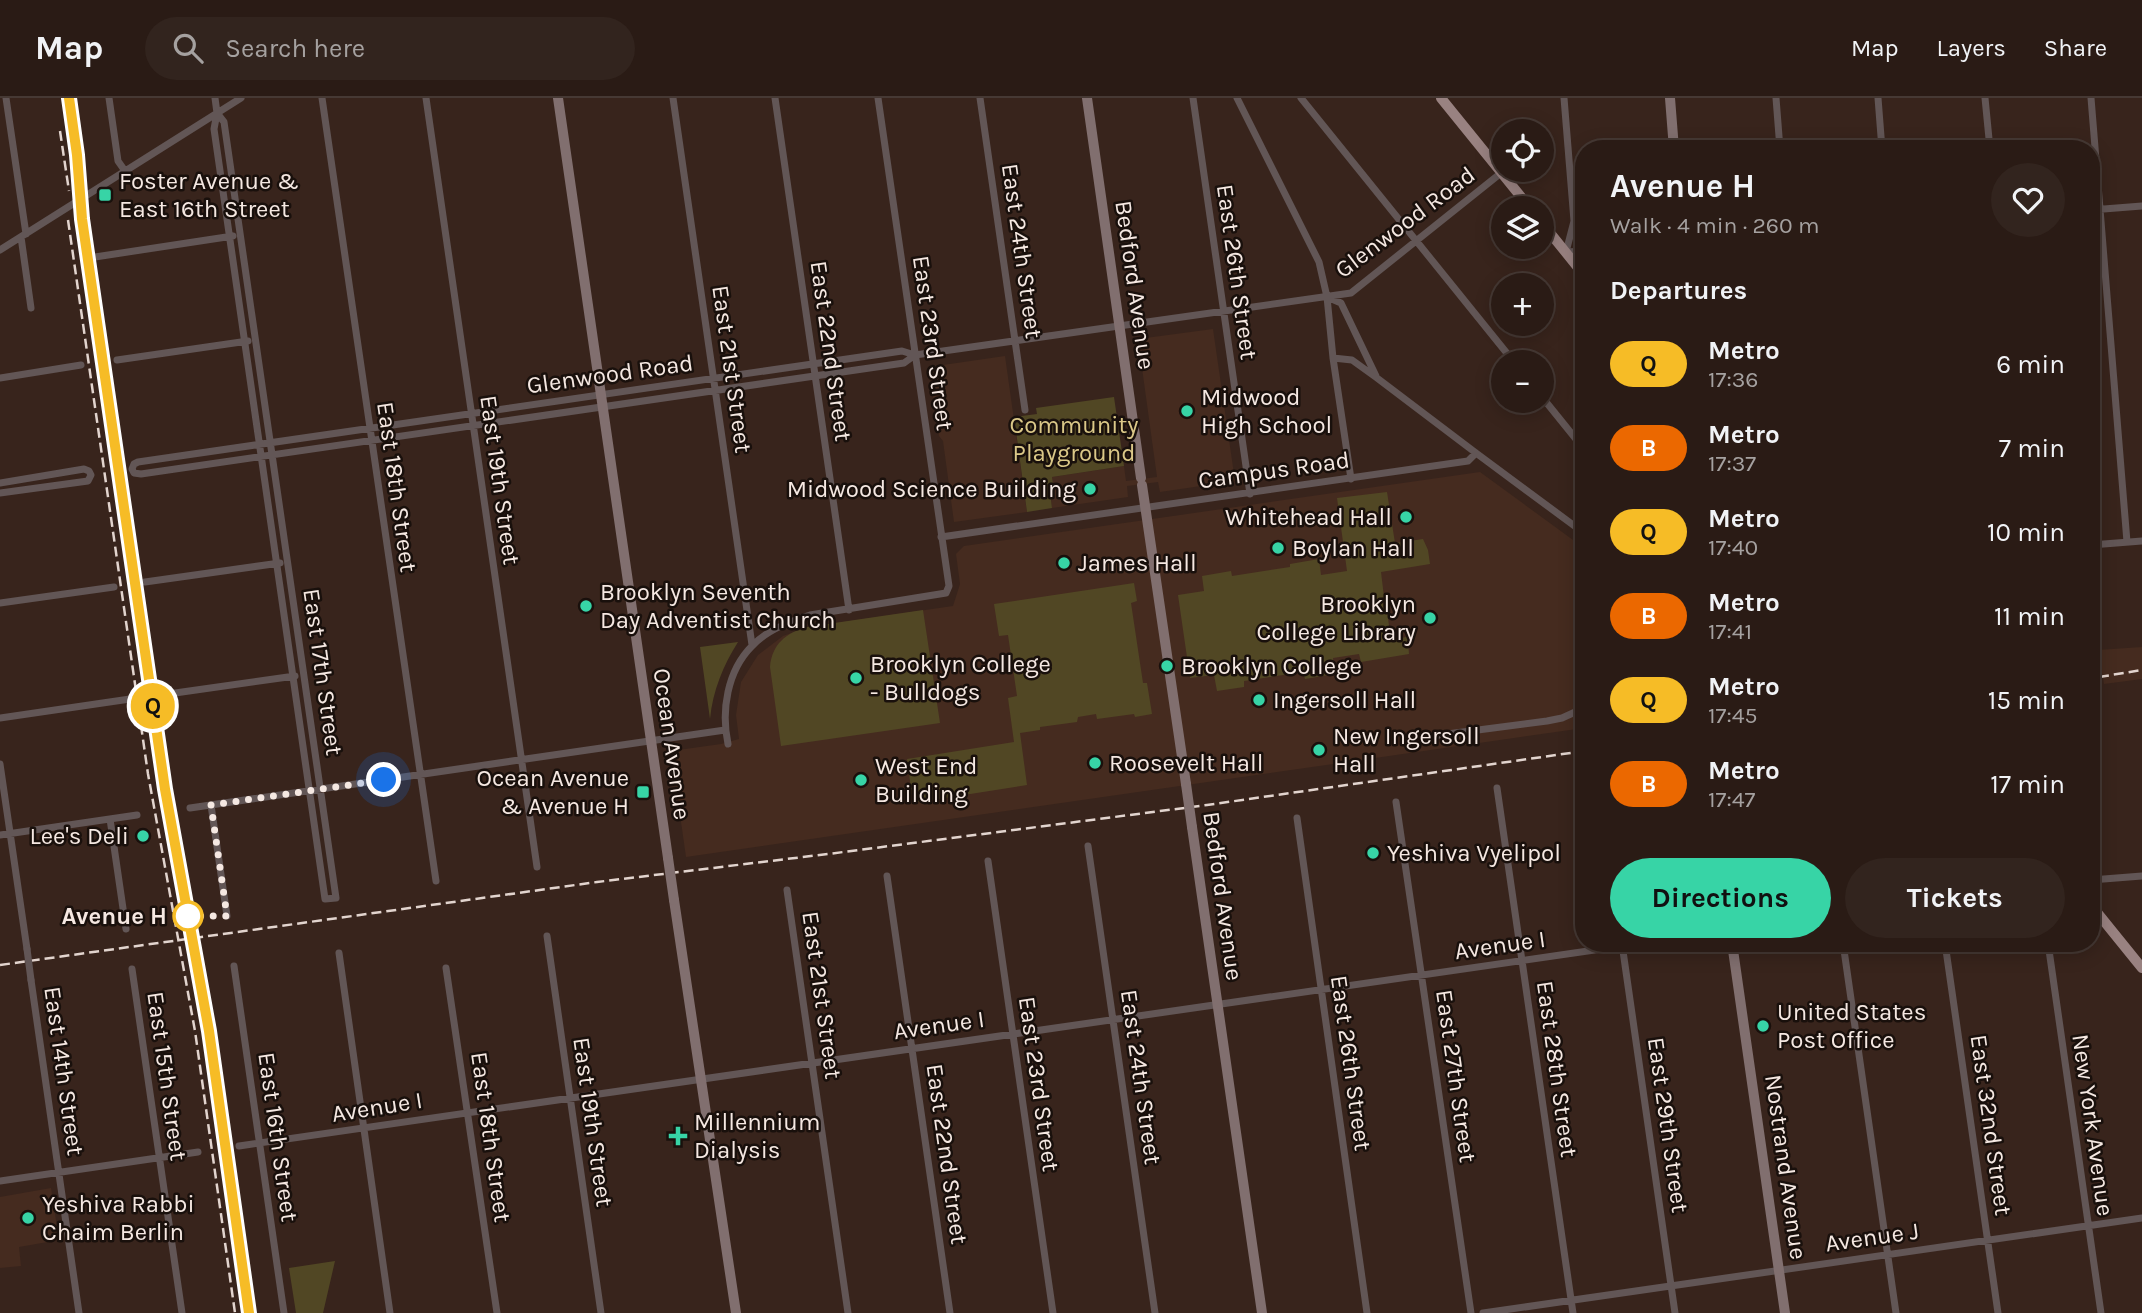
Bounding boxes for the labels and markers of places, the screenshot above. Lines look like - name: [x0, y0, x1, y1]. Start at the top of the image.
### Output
- place label: Foster Avenue & East 16th Street: [119, 167, 299, 223]
- marker: Foster Avenue & East 16th Street: [97, 187, 113, 203]
- place label: Midwood High School: [1201, 383, 1332, 439]
- marker: Midwood High School: [1179, 403, 1195, 419]
- place label: Midwood Science Building: [787, 475, 1076, 503]
- marker: Midwood Science Building: [1082, 481, 1098, 497]
- place label: Whitehead Hall: [1225, 503, 1392, 531]
- marker: Whitehead Hall: [1398, 509, 1414, 525]
- place label: Boylan Hall: [1292, 534, 1414, 562]
- marker: Boylan Hall: [1270, 540, 1286, 556]
- place label: James Hall: [1078, 549, 1197, 577]
- marker: James Hall: [1056, 555, 1072, 571]
- place label: Brooklyn Seventh Day Adventist Church: [600, 578, 836, 634]
- place label: Brooklyn College Library: [1257, 590, 1416, 646]
- marker: Brooklyn Seventh Day Adventist Church: [578, 598, 594, 614]
- marker: Brooklyn College Library: [1422, 610, 1438, 626]
- place label: Brooklyn College - Bulldogs: [870, 650, 1051, 706]
- place label: Brooklyn College: [1181, 652, 1362, 680]
- marker: Brooklyn College: [1159, 658, 1175, 674]
- marker: Brooklyn College - Bulldogs: [848, 670, 864, 686]
- place label: Ingersoll Hall: [1273, 686, 1416, 714]
- marker: Ingersoll Hall: [1251, 692, 1267, 708]
- place label: New Ingersoll Hall: [1333, 722, 1480, 778]
- marker: New Ingersoll Hall: [1311, 742, 1327, 758]
- place label: Roosevelt Hall: [1109, 749, 1263, 777]
- place label: West End Building: [875, 752, 978, 808]
- marker: Roosevelt Hall: [1087, 755, 1103, 771]
- place label: Ocean Avenue & Avenue H: [476, 764, 629, 820]
- marker: West End Building: [853, 772, 869, 788]
- marker: Ocean Avenue & Avenue H: [635, 784, 651, 800]
- place label: Lee's Deli: [30, 822, 129, 850]
- marker: Lee's Deli: [135, 828, 151, 844]
- place label: Yeshiva Vyelipol: [1387, 839, 1561, 867]
- marker: Yeshiva Vyelipol: [1365, 845, 1381, 861]
- marker: Avenue H: [173, 901, 203, 931]
- place label: Avenue H: [62, 902, 167, 930]
- place label: United States Post Office: [1777, 998, 1926, 1054]
- marker: United States Post Office: [1755, 1018, 1771, 1034]
- place label: Millennium Dialysis: [694, 1108, 820, 1164]
- marker: Millennium Dialysis: [668, 1126, 688, 1146]
- place label: Yeshiva Rabbi Chaim Berlin: [42, 1190, 195, 1246]
- marker: Yeshiva Rabbi Chaim Berlin: [20, 1210, 36, 1226]

